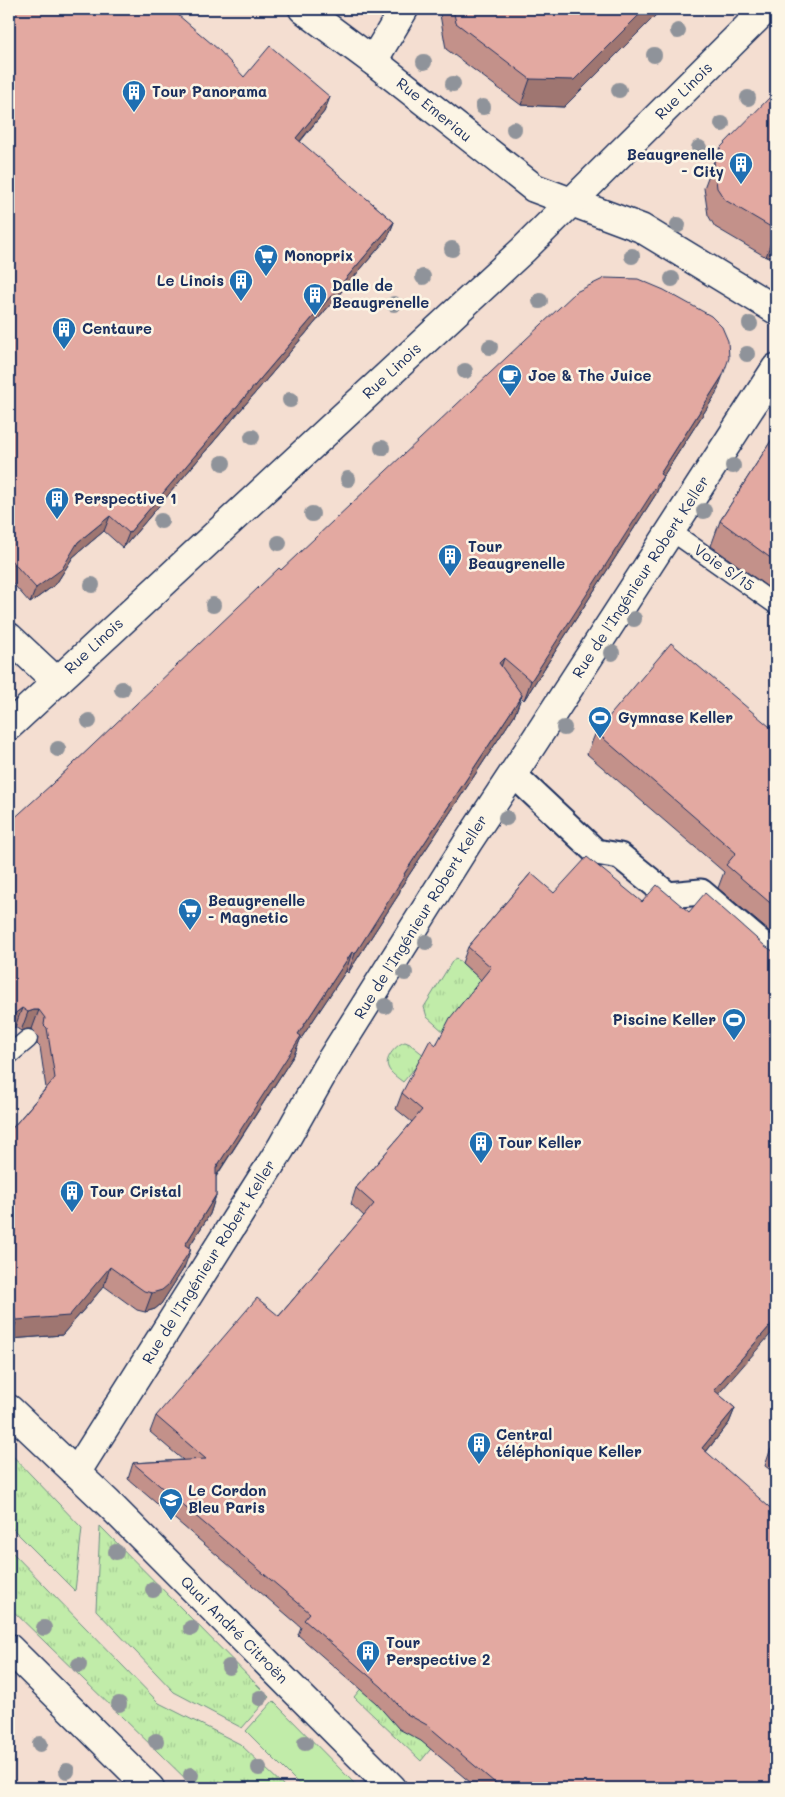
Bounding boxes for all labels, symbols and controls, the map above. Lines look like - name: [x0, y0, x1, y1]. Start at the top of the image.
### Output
- street label: Rue Linois: [650, 57, 716, 123]
- street label: Rue Emeriau: [393, 73, 476, 146]
- building icon: Tour Panorama: [121, 79, 147, 113]
- place label: Tour Panorama: [152, 81, 267, 101]
- place label: Beaugrenelle - City: [627, 144, 724, 181]
- building icon: Beaugrenelle - City: [728, 151, 754, 185]
- supermarket icon: Monoprix: [253, 243, 279, 277]
- place label: Monoprix: [284, 245, 353, 265]
- building icon: Le Linois: [228, 268, 254, 302]
- place label: Le Linois: [157, 270, 224, 290]
- place label: Dalle de Beaugrenelle: [332, 275, 429, 312]
- building icon: Dalle de Beaugrenelle: [302, 282, 328, 316]
- building icon: Centaure: [51, 316, 77, 350]
- place label: Centaure: [82, 318, 152, 338]
- street label: Rue Linois: [358, 338, 425, 403]
- cafe icon: Joe & The Juice: [497, 363, 523, 397]
- place label: Joe & The Juice: [528, 365, 651, 385]
- street label: Rue de l'Ingénieur Robert Keller: [567, 472, 713, 681]
- building icon: Perspective 1: [44, 486, 70, 520]
- place label: Perspective 1: [74, 488, 177, 508]
- place label: Tour Beaugrenelle: [468, 536, 565, 573]
- street label: Voie S/15: [691, 539, 759, 595]
- building icon: Tour Beaugrenelle: [437, 543, 463, 577]
- street label: Rue Linois: [60, 613, 127, 678]
- sports icon: Gymnase Keller: [587, 705, 613, 739]
- place label: Gymnase Keller: [618, 707, 733, 727]
- street label: Rue de l'Ingénieur Robert Keller: [349, 811, 491, 1022]
- place label: Beaugrenelle - Magnetic: [208, 890, 305, 927]
- supermarket icon: Beaugrenelle - Magnetic: [177, 897, 203, 931]
- sports icon: Piscine Keller: [721, 1007, 747, 1041]
- place label: Piscine Keller: [612, 1009, 716, 1029]
- building icon: Tour Keller: [468, 1130, 494, 1164]
- place label: Tour Keller: [498, 1132, 582, 1152]
- street label: Rue de l'Ingénieur Robert Keller: [137, 1156, 279, 1367]
- building icon: Tour Cristal: [59, 1179, 85, 1213]
- place label: Tour Cristal: [90, 1181, 181, 1201]
- place label: Central téléphonique Keller: [496, 1424, 642, 1461]
- building icon: Central téléphonique Keller: [466, 1431, 492, 1465]
- place label: Le Cordon Bleu Paris: [188, 1480, 266, 1517]
- school or university icon: Le Cordon Bleu Paris: [158, 1487, 184, 1521]
- street label: Quai André Citroën: [177, 1571, 293, 1687]
- place label: Tour Perspective 2: [386, 1632, 491, 1669]
- building icon: Tour Perspective 2: [355, 1639, 381, 1673]

